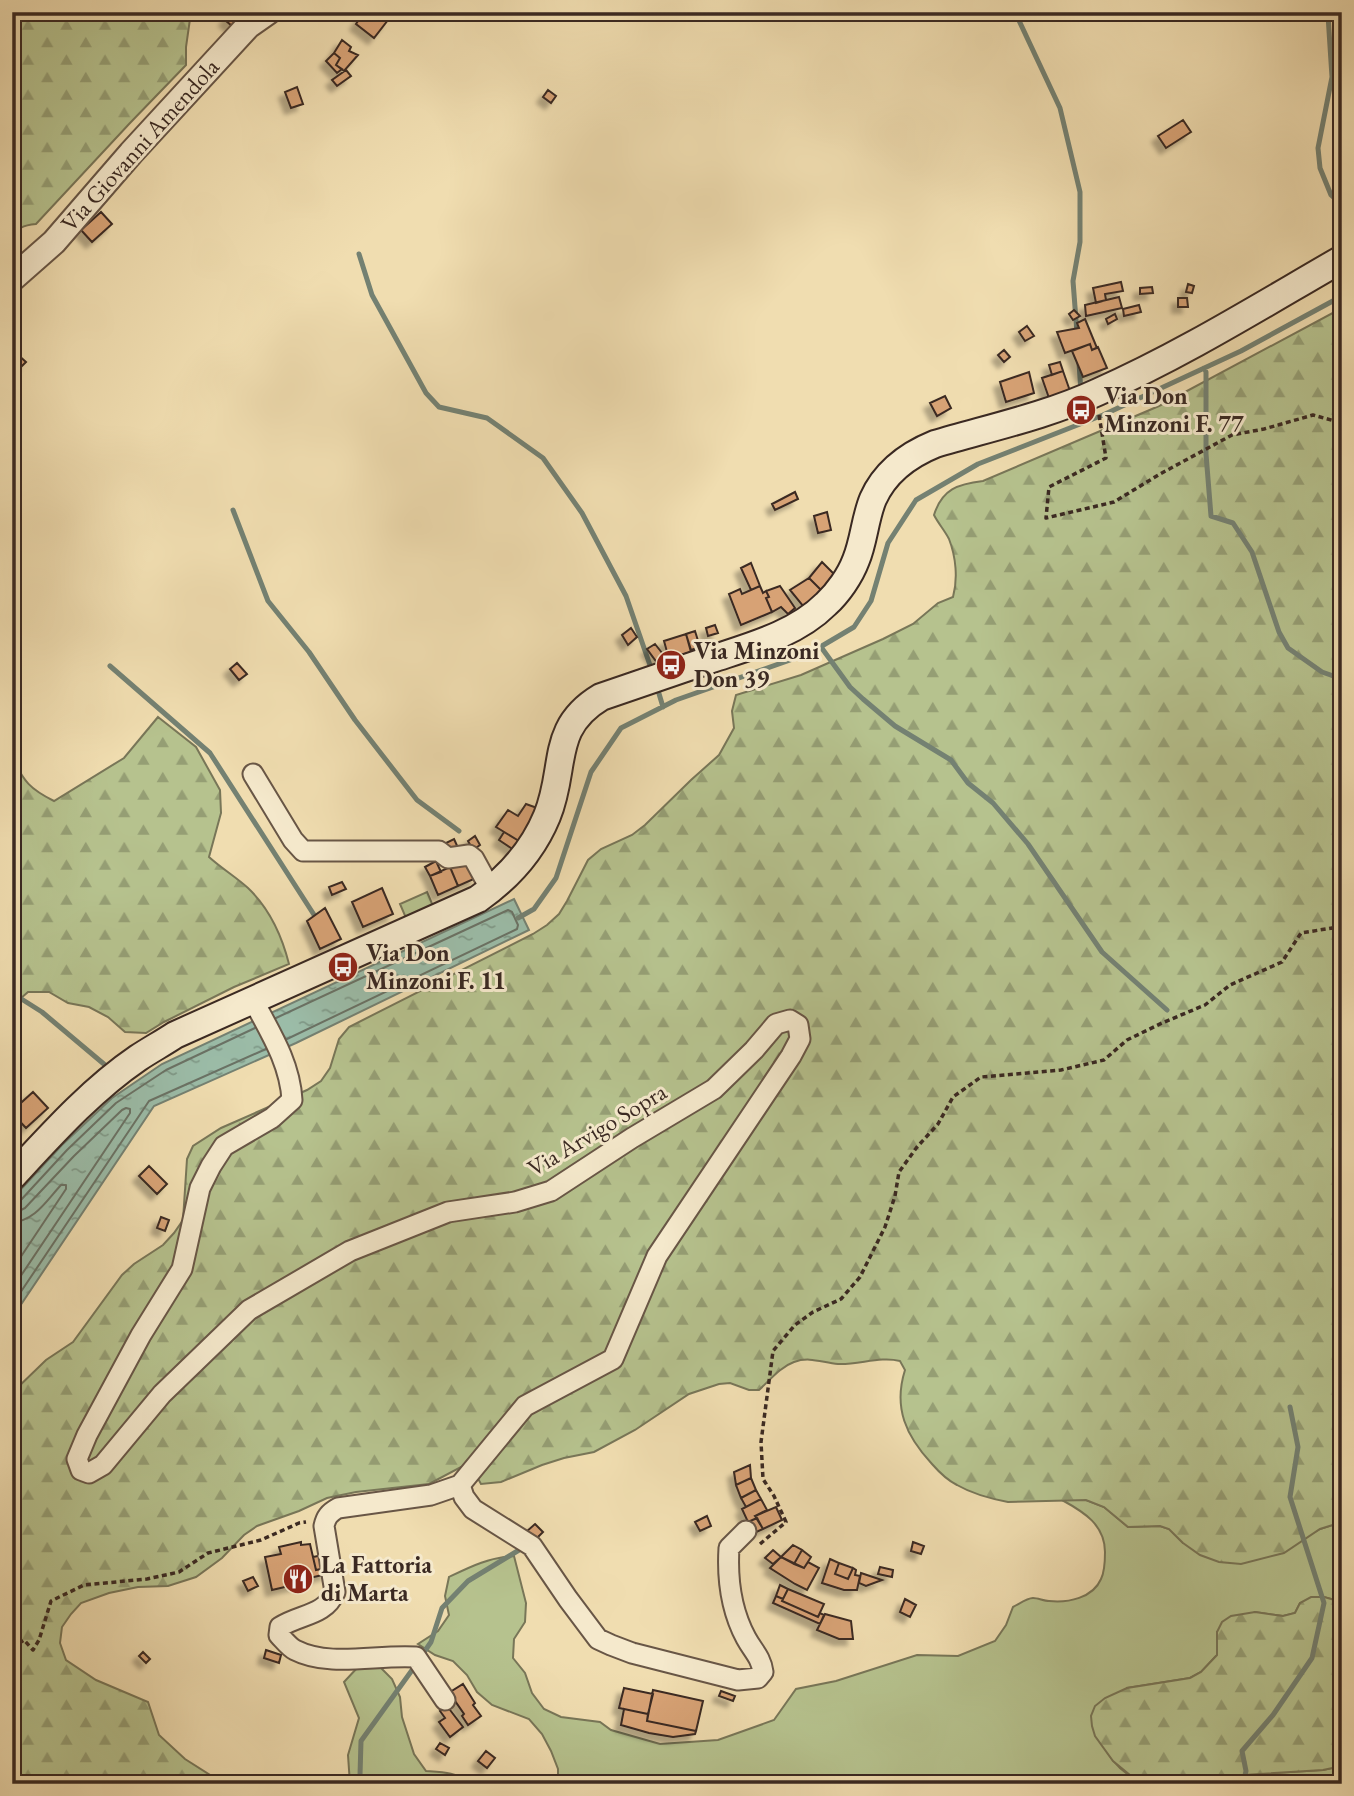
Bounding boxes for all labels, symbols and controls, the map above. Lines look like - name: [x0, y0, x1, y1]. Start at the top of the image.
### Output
- street label: Via Giovanni Amendola: [54, 51, 226, 238]
- place label: Via Don Minzoni F. 77: [1104, 380, 1244, 439]
- bus stop icon: Via Don Minzoni F. 77: [1064, 393, 1098, 427]
- place label: Via Minzoni Don 39: [694, 635, 819, 694]
- bus stop icon: Via Minzoni Don 39: [654, 648, 688, 682]
- place label: Via Don Minzoni F. 11: [366, 937, 506, 996]
- bus stop icon: Via Don Minzoni F. 11: [326, 950, 360, 984]
- street label: Via Arvigo Sopra: [521, 1076, 672, 1183]
- place label: La Fattoria di Marta: [321, 1549, 432, 1608]
- restaurant icon: La Fattoria di Marta: [281, 1562, 315, 1596]

